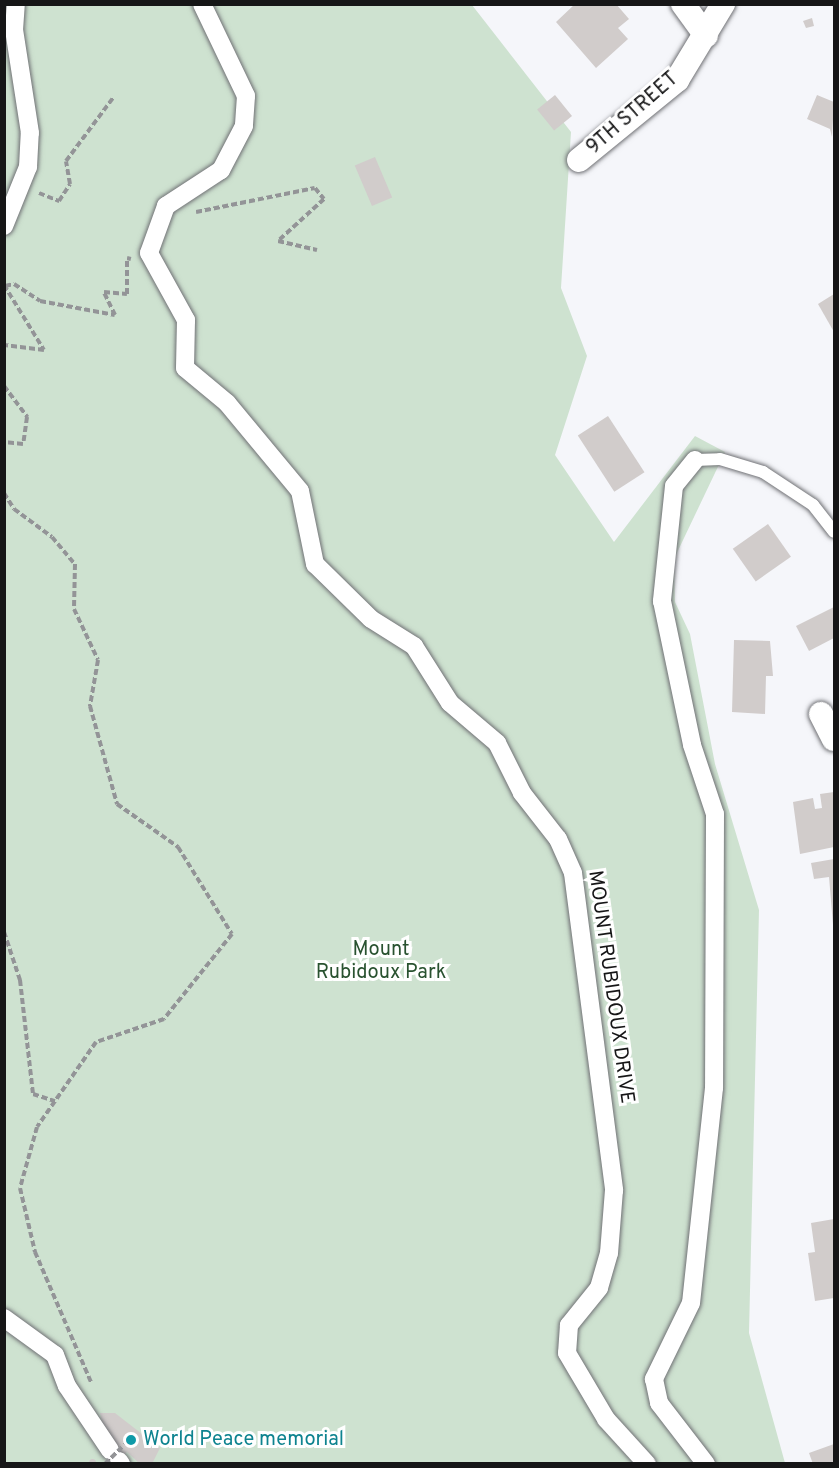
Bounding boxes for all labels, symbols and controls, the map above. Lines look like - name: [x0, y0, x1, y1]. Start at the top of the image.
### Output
- street label: 9TH STREET: [582, 68, 684, 160]
- street label: MOUNT RUBIDOUX DRIVE: [582, 868, 638, 1106]
- park label: Mount Rubidoux Park: [316, 939, 446, 986]
- place label: World Peace memorial: [143, 1428, 344, 1452]
- marker: World Peace memorial: [124, 1433, 138, 1447]

